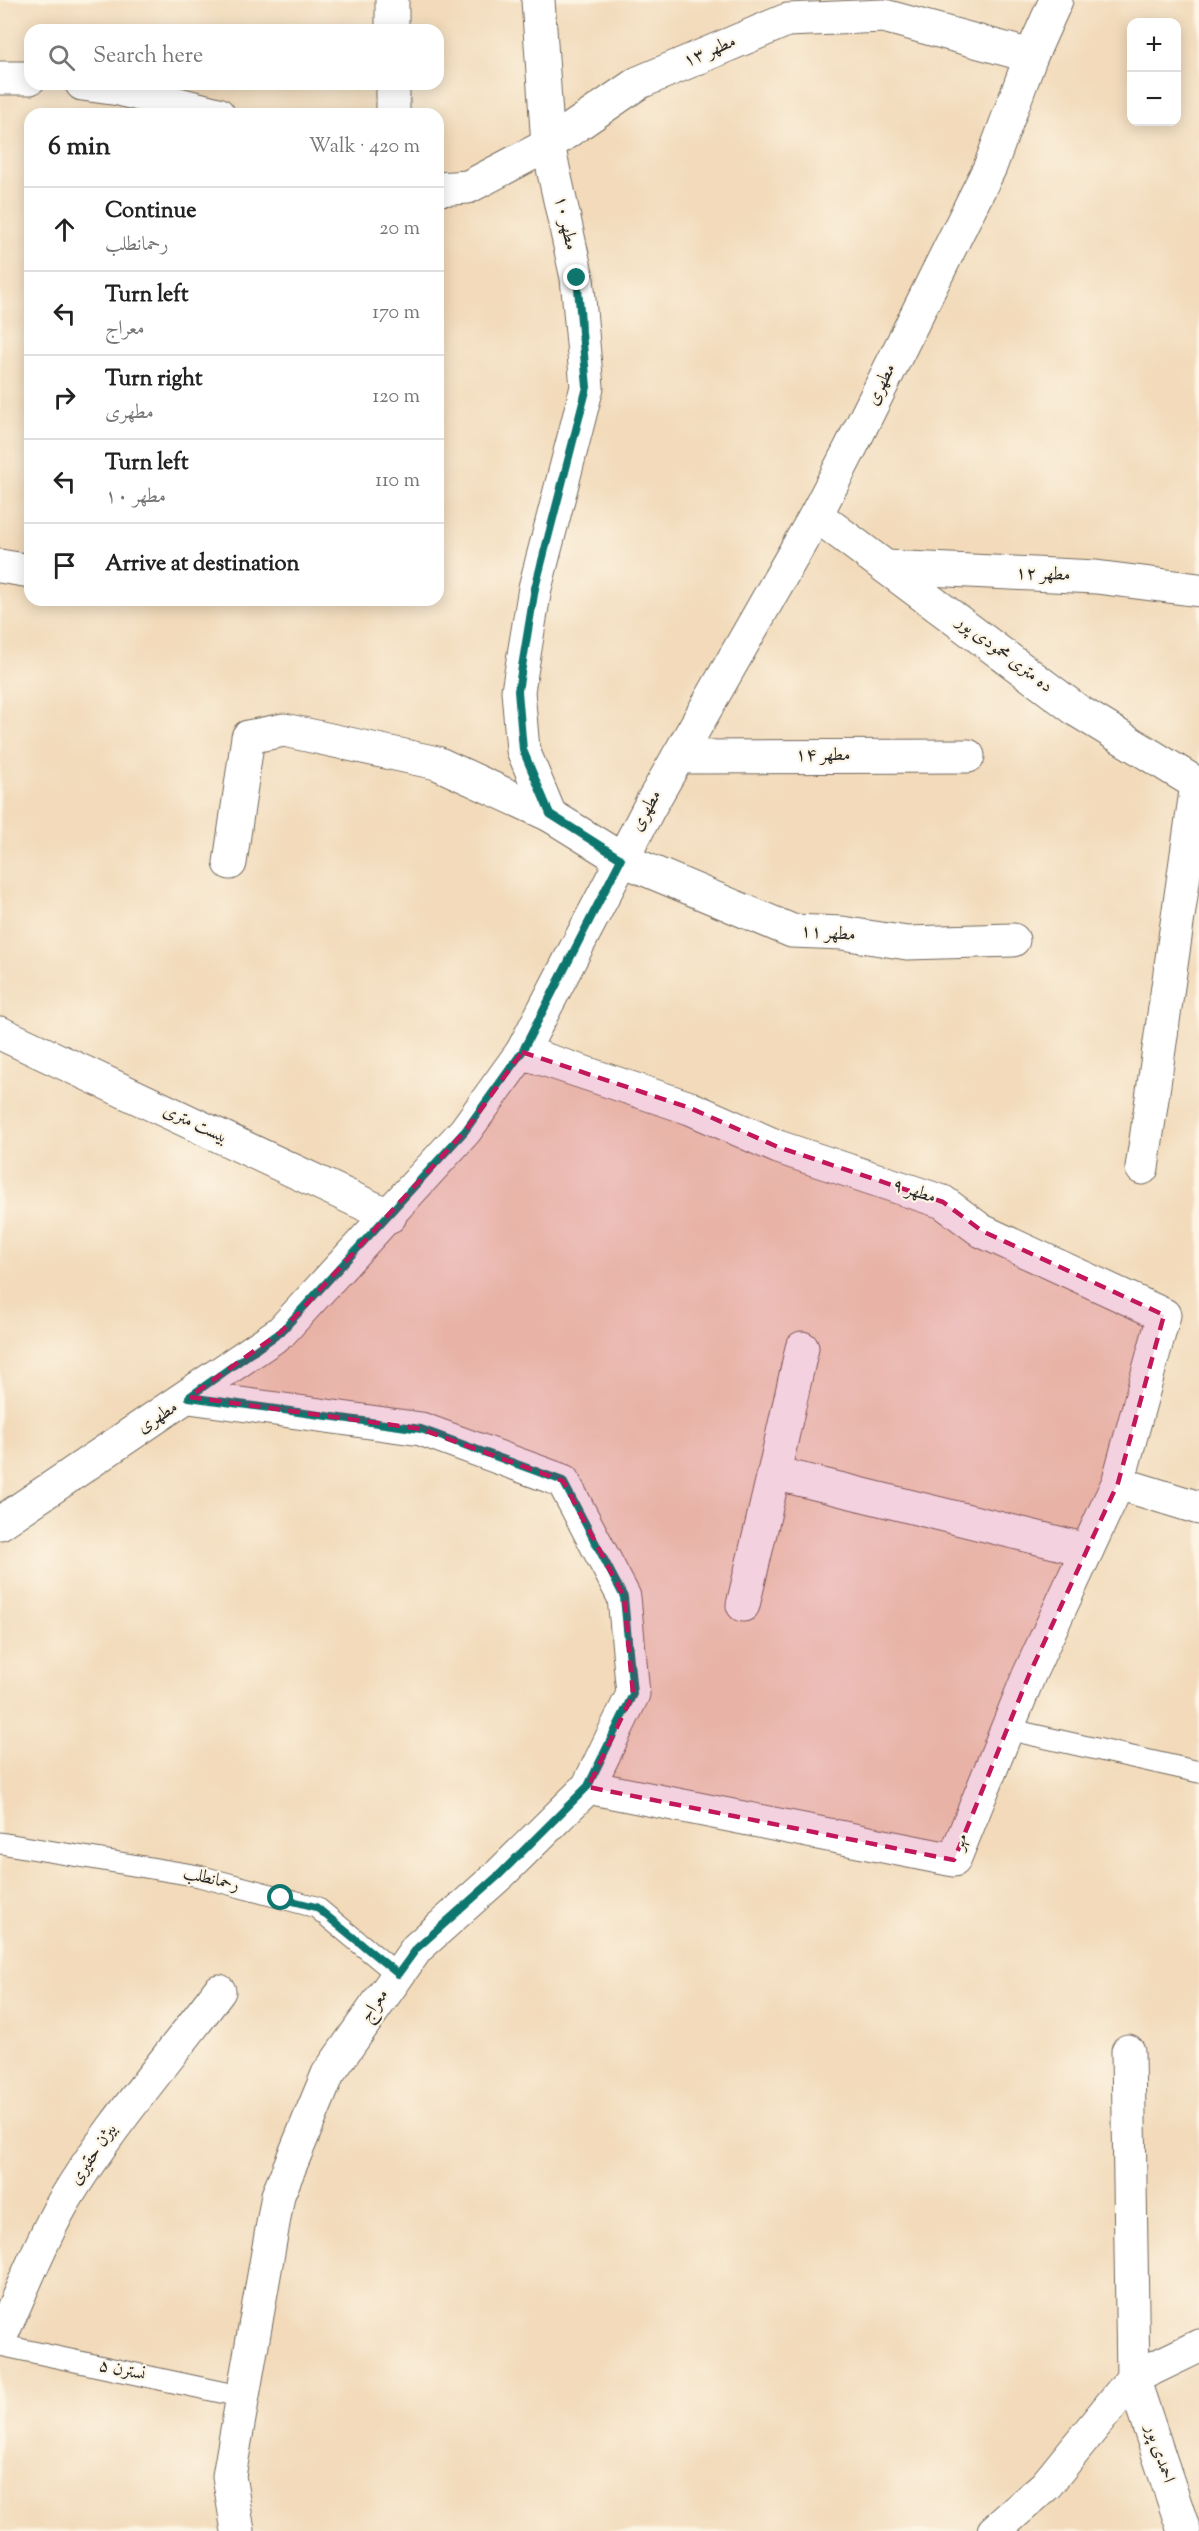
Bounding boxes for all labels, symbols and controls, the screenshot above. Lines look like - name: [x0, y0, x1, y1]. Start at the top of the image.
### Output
- map controls: [1127, 18, 1181, 126]
- button: +: [1127, 18, 1181, 72]
- search box: [24, 24, 444, 90]
- street label: مطهر ۱۳: [680, 29, 740, 75]
- icon: search: [45, 41, 78, 74]
- text: Search here: [93, 41, 203, 73]
- button: −: [1127, 72, 1181, 126]
- text: 6 min: [48, 129, 111, 166]
- text: Walk · 420 m: [309, 133, 420, 162]
- street label: مطهر ۱۰: [547, 193, 583, 253]
- text: Continue: [105, 196, 196, 228]
- icon: ahead: [48, 213, 81, 246]
- text: 20 m: [379, 215, 420, 244]
- text: رحمانطلب: [105, 231, 169, 260]
- route end: [563, 264, 589, 290]
- text: Turn left: [105, 280, 188, 312]
- icon: left: [48, 297, 81, 330]
- text: 170 m: [372, 299, 420, 328]
- text: معراج: [105, 315, 145, 344]
- street label: مطهری: [861, 360, 903, 410]
- text: Turn right: [105, 364, 202, 396]
- icon: right: [48, 381, 81, 414]
- text: 120 m: [372, 383, 420, 412]
- text: مطهری: [105, 399, 154, 428]
- text: Turn left: [105, 448, 188, 480]
- icon: left: [48, 465, 81, 498]
- text: 110 m: [375, 467, 420, 496]
- text: مطهر ۱۰: [105, 483, 166, 512]
- icon: arrive: [48, 549, 81, 582]
- text: Arrive at destination: [105, 549, 300, 581]
- street label: مطهر ۱۲: [1015, 561, 1071, 589]
- street label: ده متری محمودی پور: [949, 609, 1058, 700]
- street label: مطهر ۱۴: [795, 743, 851, 769]
- street label: مطهری: [625, 786, 669, 836]
- street label: مطهر ۱۱: [800, 919, 856, 949]
- street label: بیست متری: [158, 1099, 232, 1151]
- street label: مطهر ۹: [889, 1173, 939, 1211]
- street label: مطهری: [133, 1395, 183, 1441]
- street label: مهر: [945, 1830, 976, 1856]
- street label: رحمانطلب: [180, 1861, 242, 1899]
- route start: [267, 1884, 293, 1910]
- street label: معراج: [354, 1984, 397, 2029]
- street label: بیژن حقیری: [64, 2119, 124, 2191]
- street label: نسترن ۵: [96, 2353, 148, 2389]
- street label: احمدی پور: [1137, 2420, 1181, 2487]

